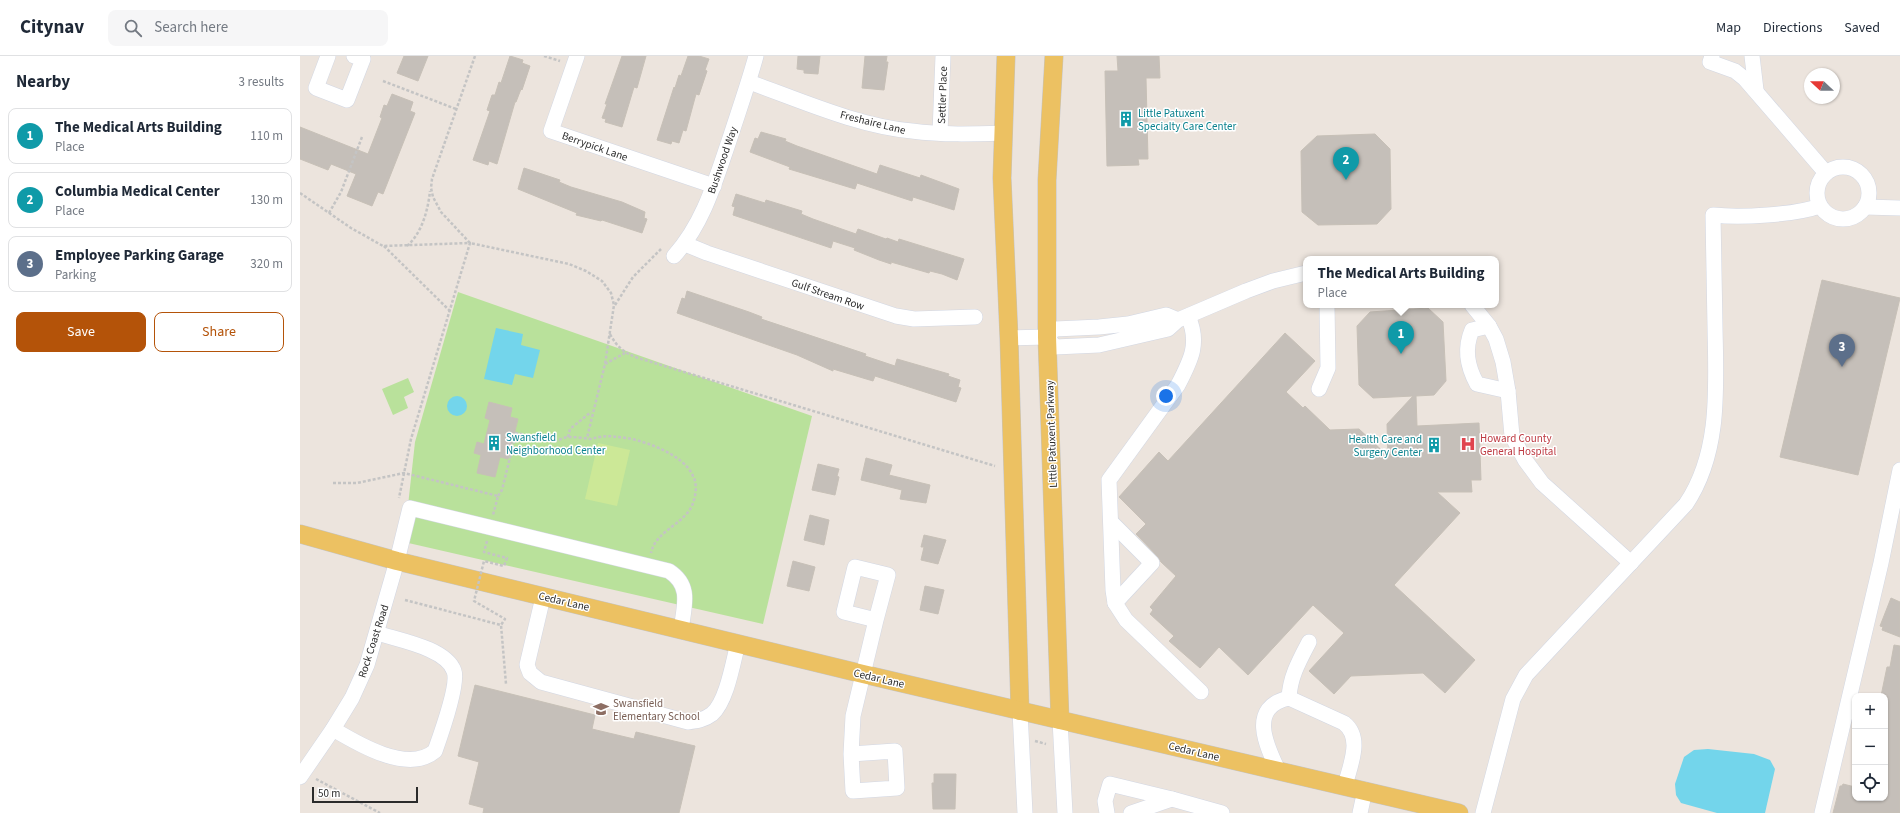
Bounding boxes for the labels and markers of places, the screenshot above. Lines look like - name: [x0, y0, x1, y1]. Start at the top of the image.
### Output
- place label: Little Patuxent Specialty Care Center: [1138, 106, 1237, 134]
- building icon: Little Patuxent Specialty Care Center: [1117, 110, 1135, 128]
- pin: 2: [1333, 147, 1359, 180]
- pin: 1: [1388, 321, 1414, 354]
- pin: 3: [1829, 334, 1855, 367]
- place label: Swansfield Neighborhood Center: [506, 430, 606, 458]
- place label: Howard County General Hospital: [1480, 431, 1556, 459]
- place label: Health Care and Surgery Center: [1348, 432, 1422, 460]
- building icon: Swansfield Neighborhood Center: [485, 434, 503, 452]
- hospital icon: Howard County General Hospital: [1459, 435, 1477, 453]
- building icon: Health Care and Surgery Center: [1425, 436, 1443, 454]
- place label: Swansfield Elementary School: [613, 696, 700, 724]
- school or university icon: Swansfield Elementary School: [592, 700, 610, 718]

